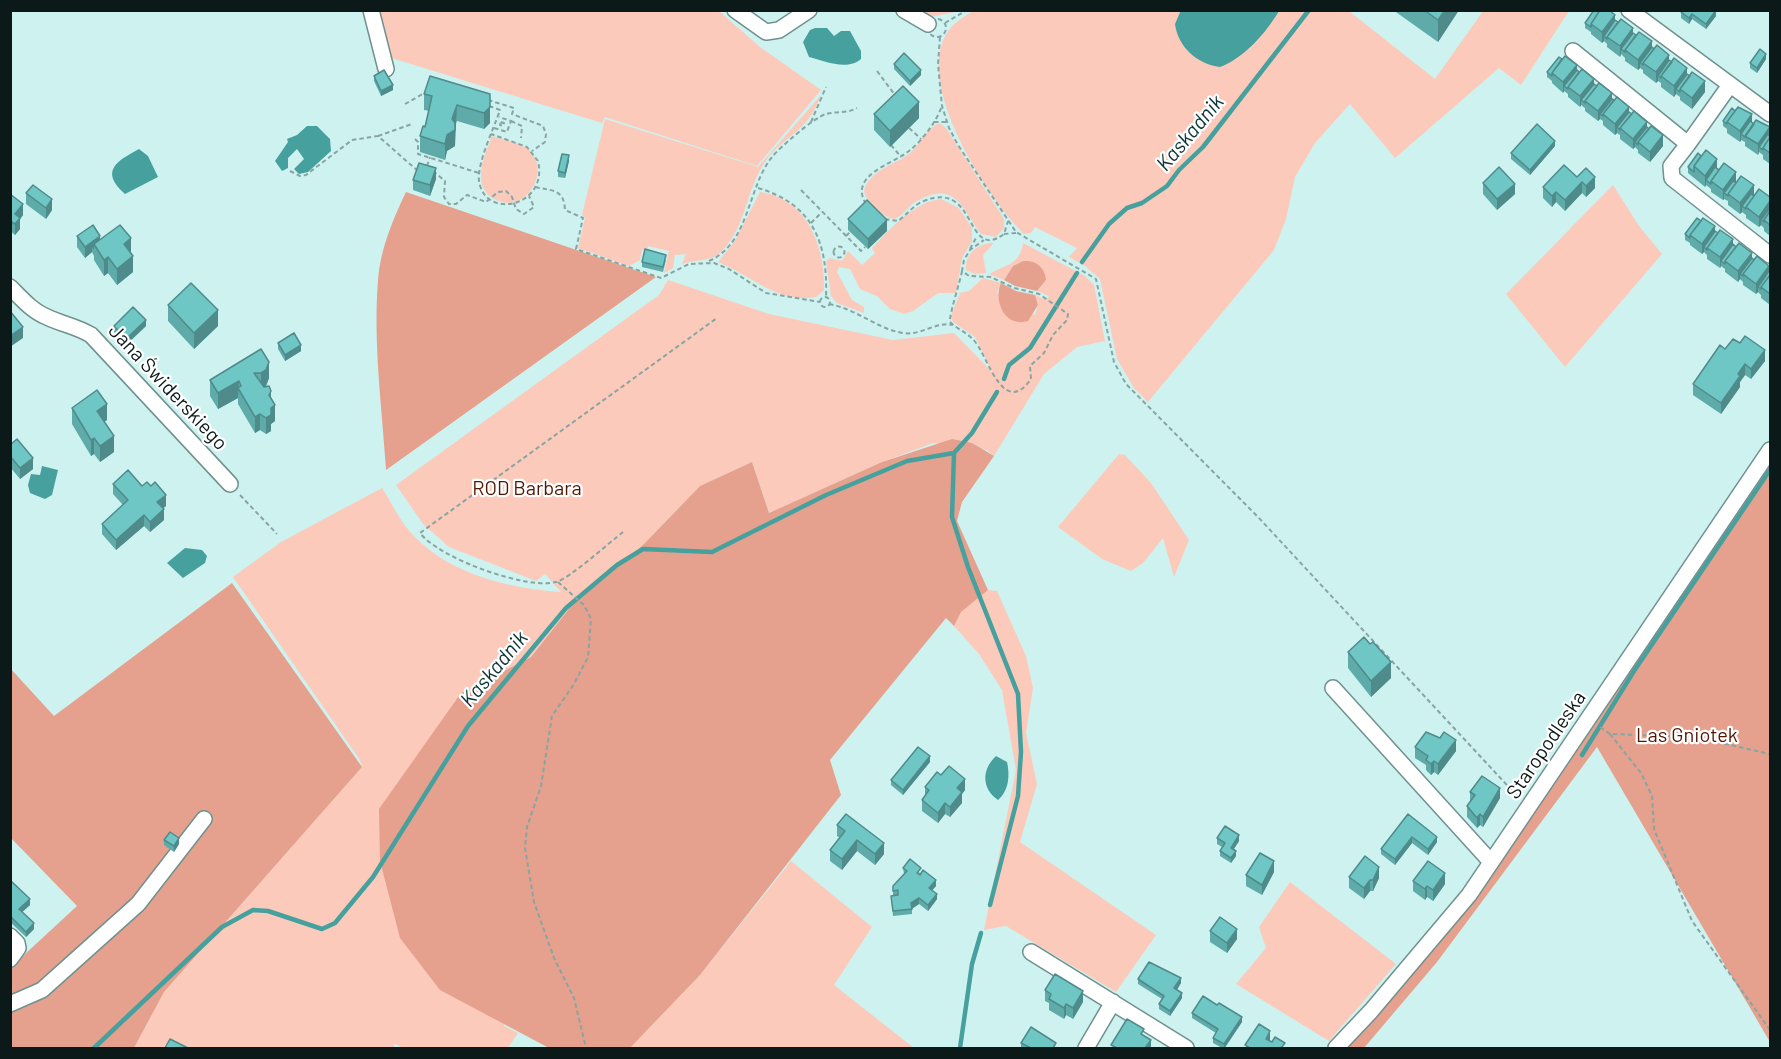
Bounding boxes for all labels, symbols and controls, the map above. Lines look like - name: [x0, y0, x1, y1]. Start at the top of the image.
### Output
- water label: Kaskadnik: [1151, 90, 1229, 176]
- street label: Jana Świderskiego: [103, 319, 233, 455]
- park label: ROD Barbara: [472, 476, 582, 500]
- water label: Kaskadnik: [455, 626, 533, 712]
- street label: Staropodleska: [1501, 687, 1591, 803]
- park label: Las Gniotek: [1636, 723, 1738, 747]

